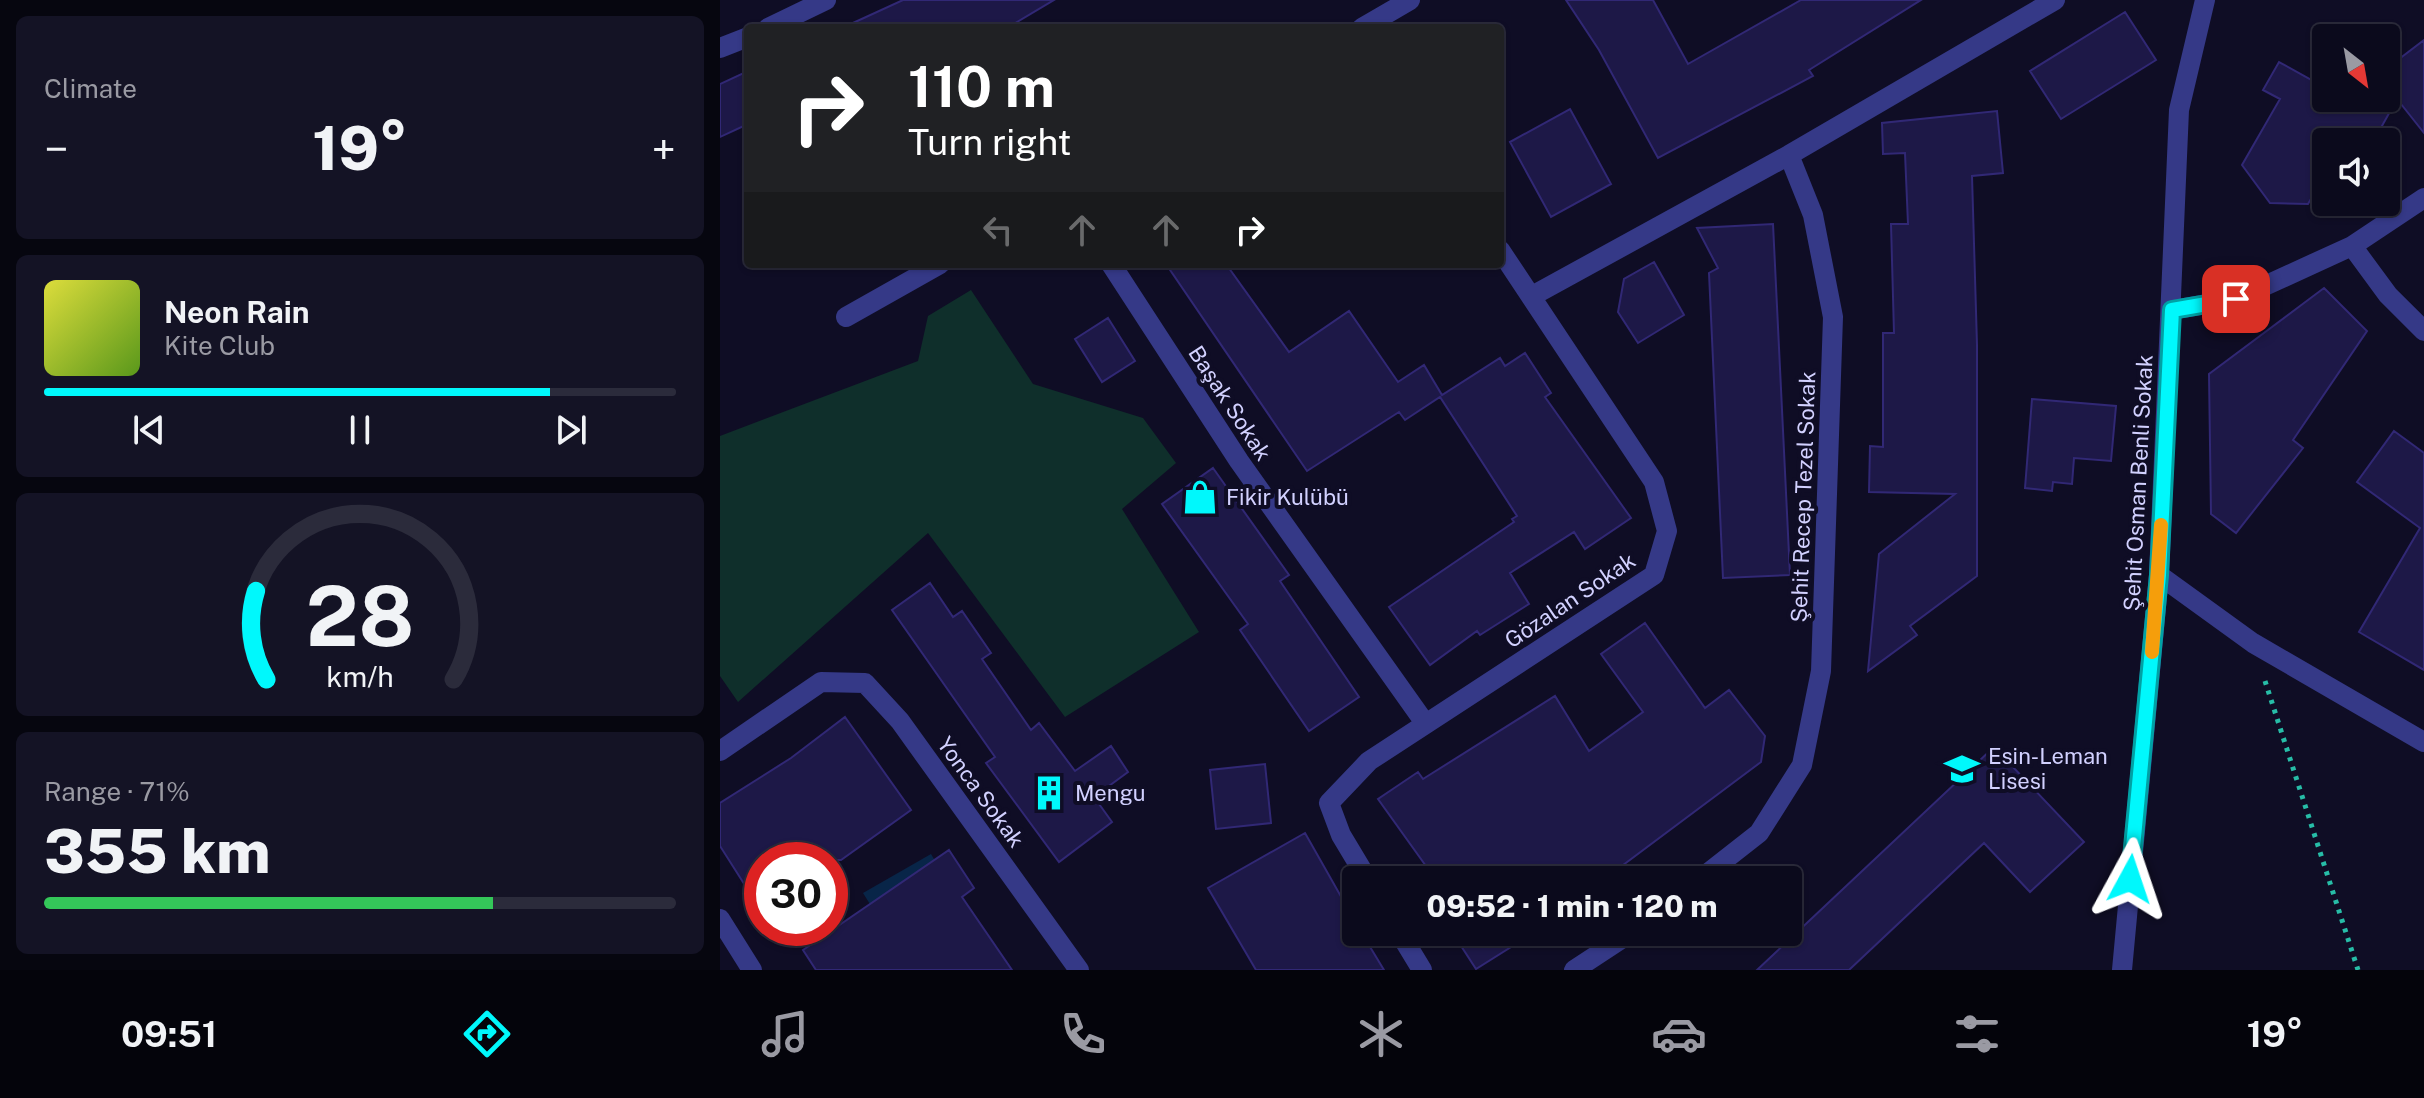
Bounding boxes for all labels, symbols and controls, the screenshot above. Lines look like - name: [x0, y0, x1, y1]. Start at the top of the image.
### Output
- north arrow: [2312, 24, 2400, 112]
- map controls: [2312, 24, 2400, 216]
- text: 110 m: [908, 54, 1055, 120]
- icon: right: [776, 56, 880, 160]
- text: Climate: [44, 73, 137, 104]
- text: 19°: [312, 113, 408, 184]
- text: Turn right: [908, 121, 1071, 163]
- text: −: [44, 123, 68, 175]
- text: +: [652, 123, 676, 175]
- button: sound: [2312, 128, 2400, 216]
- icon: left: [976, 208, 1020, 252]
- icon: ahead: [1060, 208, 1104, 252]
- icon: ahead: [1144, 208, 1188, 252]
- icon: right: [1228, 208, 1272, 252]
- pin: [2202, 265, 2270, 333]
- icon: arrive: [2214, 277, 2258, 321]
- text: Neon Rain: [164, 294, 310, 330]
- text: Kite Club: [164, 330, 275, 361]
- street label: Başak Sokak: [1183, 341, 1277, 465]
- street label: Şehit Osman Benli Sokak: [2118, 354, 2158, 612]
- street label: Şehit Recep Tezel Sokak: [1786, 371, 1820, 623]
- icon: previous: [127, 408, 171, 452]
- icon: pause: [338, 408, 382, 452]
- icon: next: [549, 408, 593, 452]
- shop icon: Fikir Kulübü: [1181, 478, 1219, 516]
- place label: Fikir Kulübü: [1226, 484, 1349, 510]
- street label: Gözalan Sokak: [1500, 547, 1640, 653]
- text: 28: [306, 567, 414, 665]
- text: km/h: [326, 660, 394, 693]
- street label: Yonca Sokak: [932, 732, 1030, 852]
- place label: Esin-Leman Lisesi: [1988, 743, 2108, 794]
- school or university icon: Esin-Leman Lisesi: [1943, 750, 1981, 788]
- building icon: Mengu: [1030, 774, 1068, 812]
- text: Range · 71%: [44, 776, 190, 807]
- place label: Mengu: [1075, 780, 1146, 806]
- text: 355 km: [44, 816, 271, 887]
- position arrow: [2088, 837, 2172, 921]
- speed limit sign: 30: [744, 842, 848, 946]
- text: 09:52 · 1 min · 120 m: [1427, 888, 1718, 924]
- icon: directions: [459, 1006, 515, 1062]
- icon: music: [757, 1006, 813, 1062]
- icon: phone: [1055, 1006, 1111, 1062]
- icon: climate: [1353, 1006, 1409, 1062]
- icon: car: [1651, 1006, 1707, 1062]
- icon: filters: [1949, 1006, 2005, 1062]
- text: 09:51: [121, 1013, 217, 1055]
- text: 19°: [2247, 1013, 2303, 1055]

